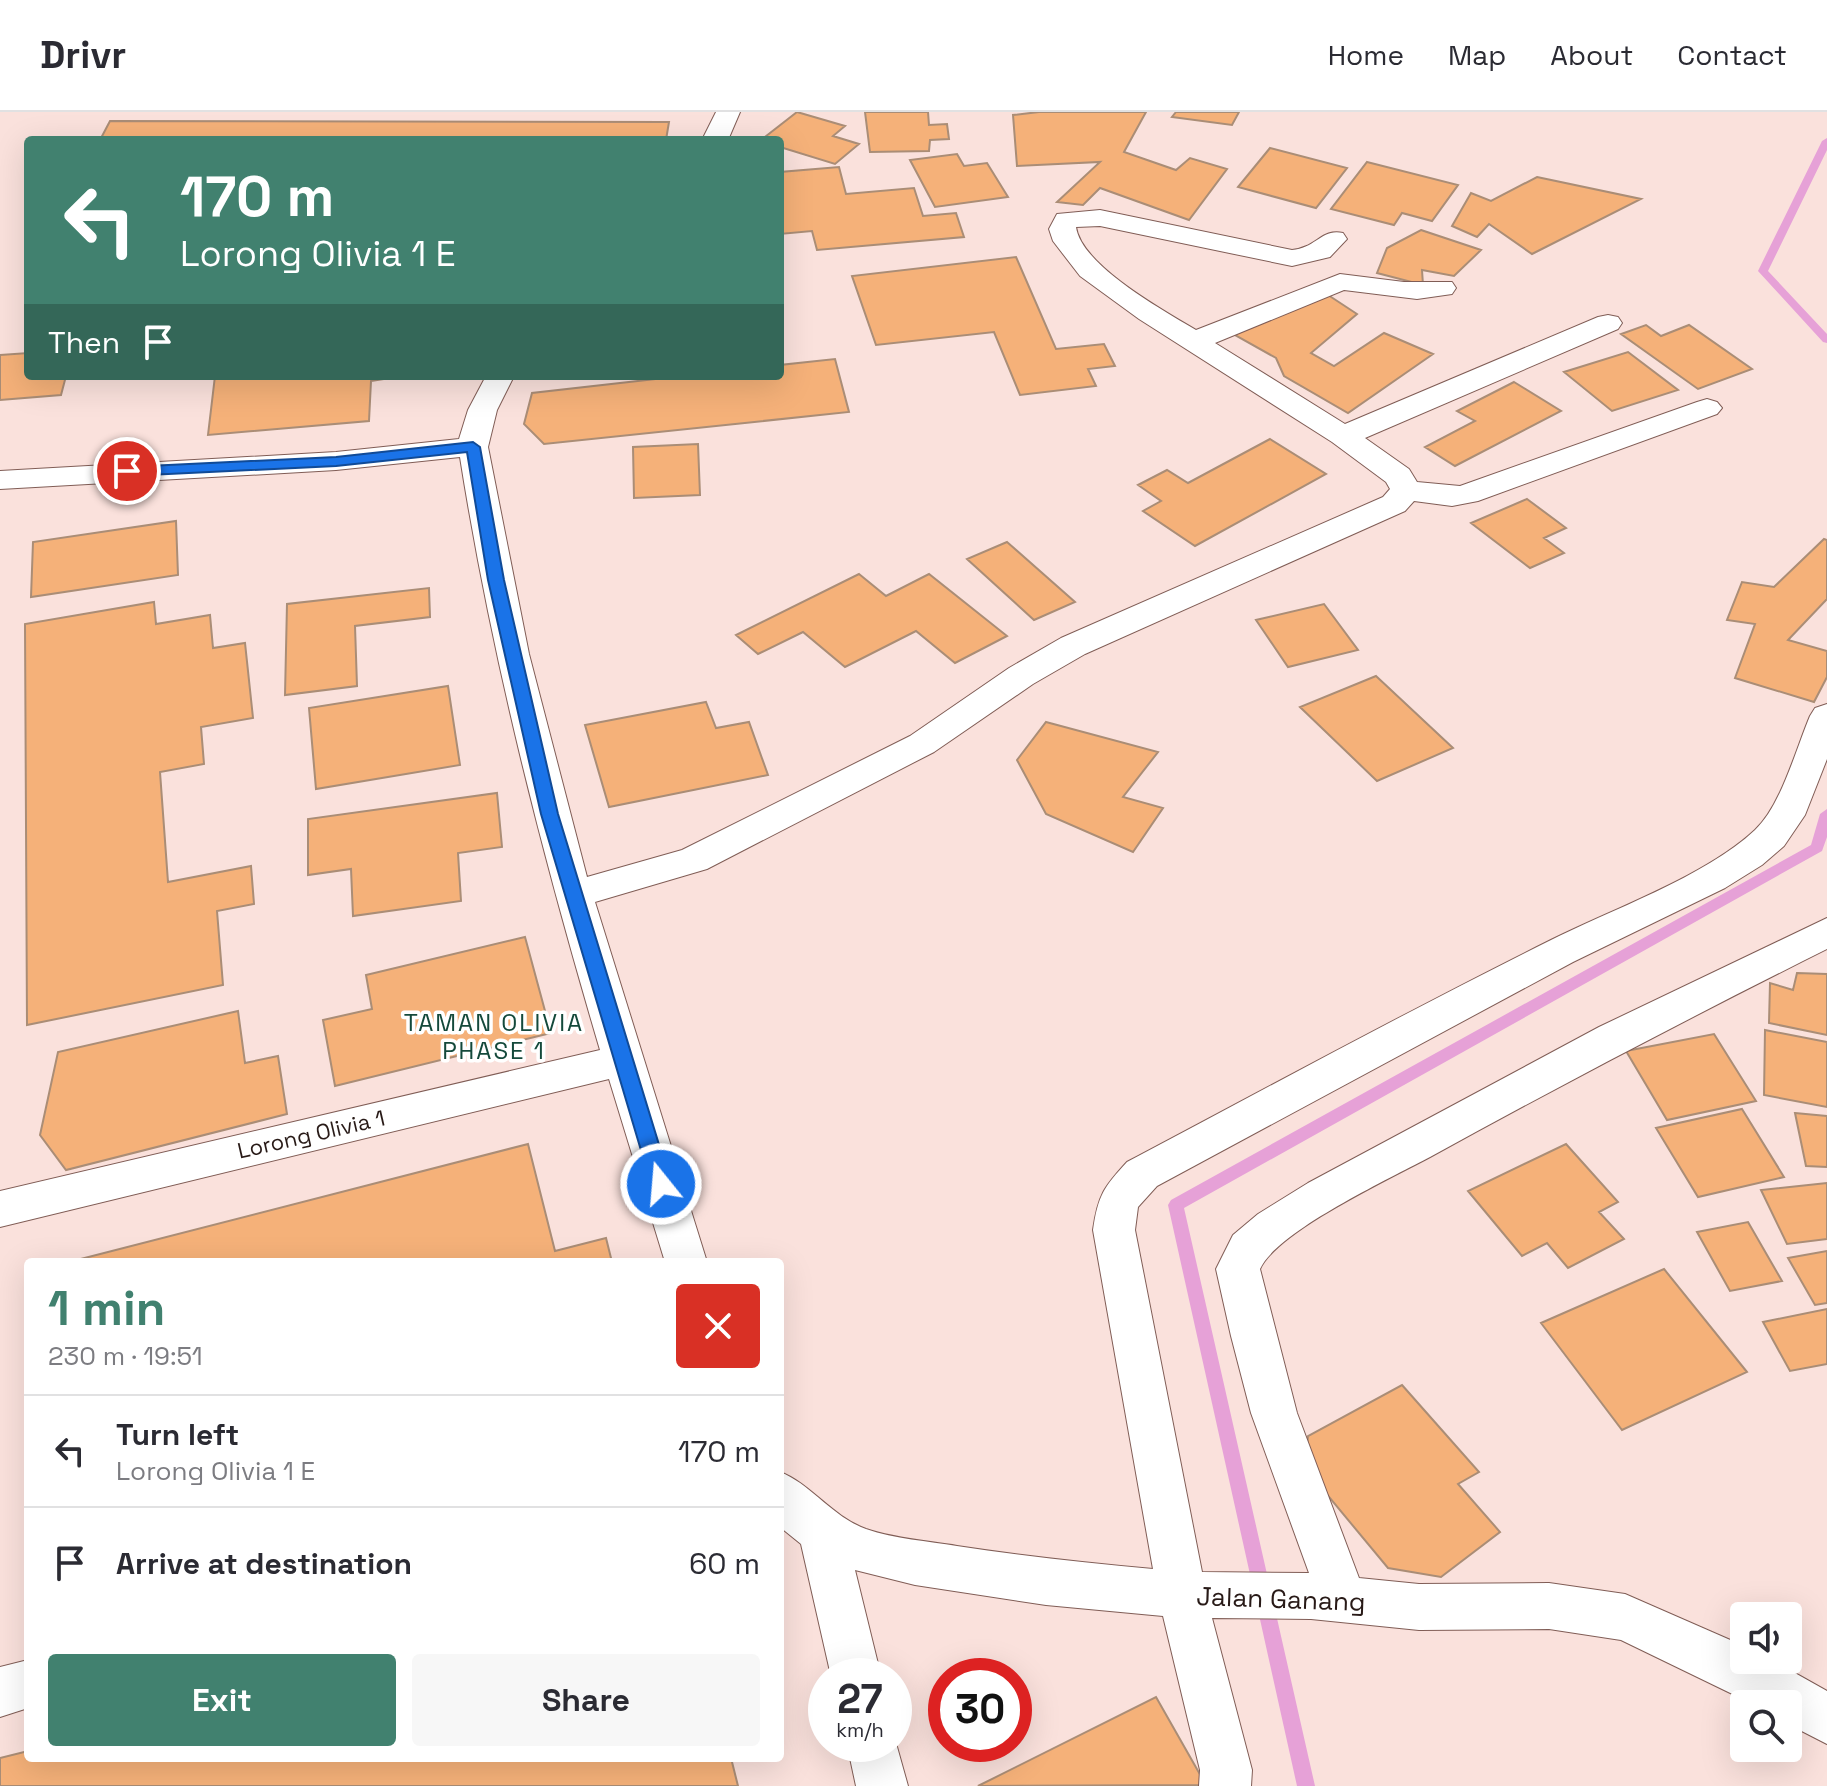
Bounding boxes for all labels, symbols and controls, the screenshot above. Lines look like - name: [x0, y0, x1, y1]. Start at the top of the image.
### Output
- text: Drivr: [40, 31, 126, 79]
- text: Home: [1328, 37, 1404, 73]
- text: Map: [1448, 37, 1506, 73]
- text: About: [1550, 37, 1633, 73]
- text: Contact: [1677, 37, 1787, 73]
- text: 170 m: [180, 161, 334, 232]
- icon: left: [48, 168, 152, 272]
- text: Lorong Olivia 1 E: [180, 231, 456, 277]
- icon: arrive: [136, 320, 180, 364]
- text: Then: [48, 323, 120, 362]
- pin: [93, 437, 161, 505]
- icon: arrive: [105, 449, 149, 493]
- district label: TAMAN OLIVIA PHASE 1: [404, 1007, 584, 1066]
- street label: Lorong Olivia 1: [235, 1103, 387, 1165]
- position arrow: [619, 1142, 703, 1226]
- text: 1 min: [48, 1278, 165, 1339]
- button: close: [676, 1284, 760, 1368]
- text: 230 m · 19:51: [48, 1339, 203, 1373]
- text: Turn left: [116, 1415, 239, 1454]
- icon: left: [48, 1429, 92, 1473]
- text: 170 m: [678, 1432, 760, 1471]
- text: Lorong Olivia 1 E: [116, 1454, 315, 1488]
- icon: arrive: [48, 1541, 92, 1585]
- text: Arrive at destination: [116, 1544, 412, 1583]
- text: 60 m: [689, 1544, 760, 1583]
- street label: Jalan Ganang: [1196, 1579, 1366, 1619]
- map controls: [1730, 1602, 1802, 1762]
- button: sound: [1730, 1602, 1802, 1674]
- button: Exit: [48, 1654, 396, 1746]
- button: Share: [412, 1654, 760, 1746]
- speed limit sign: 30: [928, 1658, 1032, 1762]
- text: 27: [837, 1674, 883, 1725]
- button: search: [1730, 1690, 1802, 1762]
- text: km/h: [836, 1717, 884, 1743]

